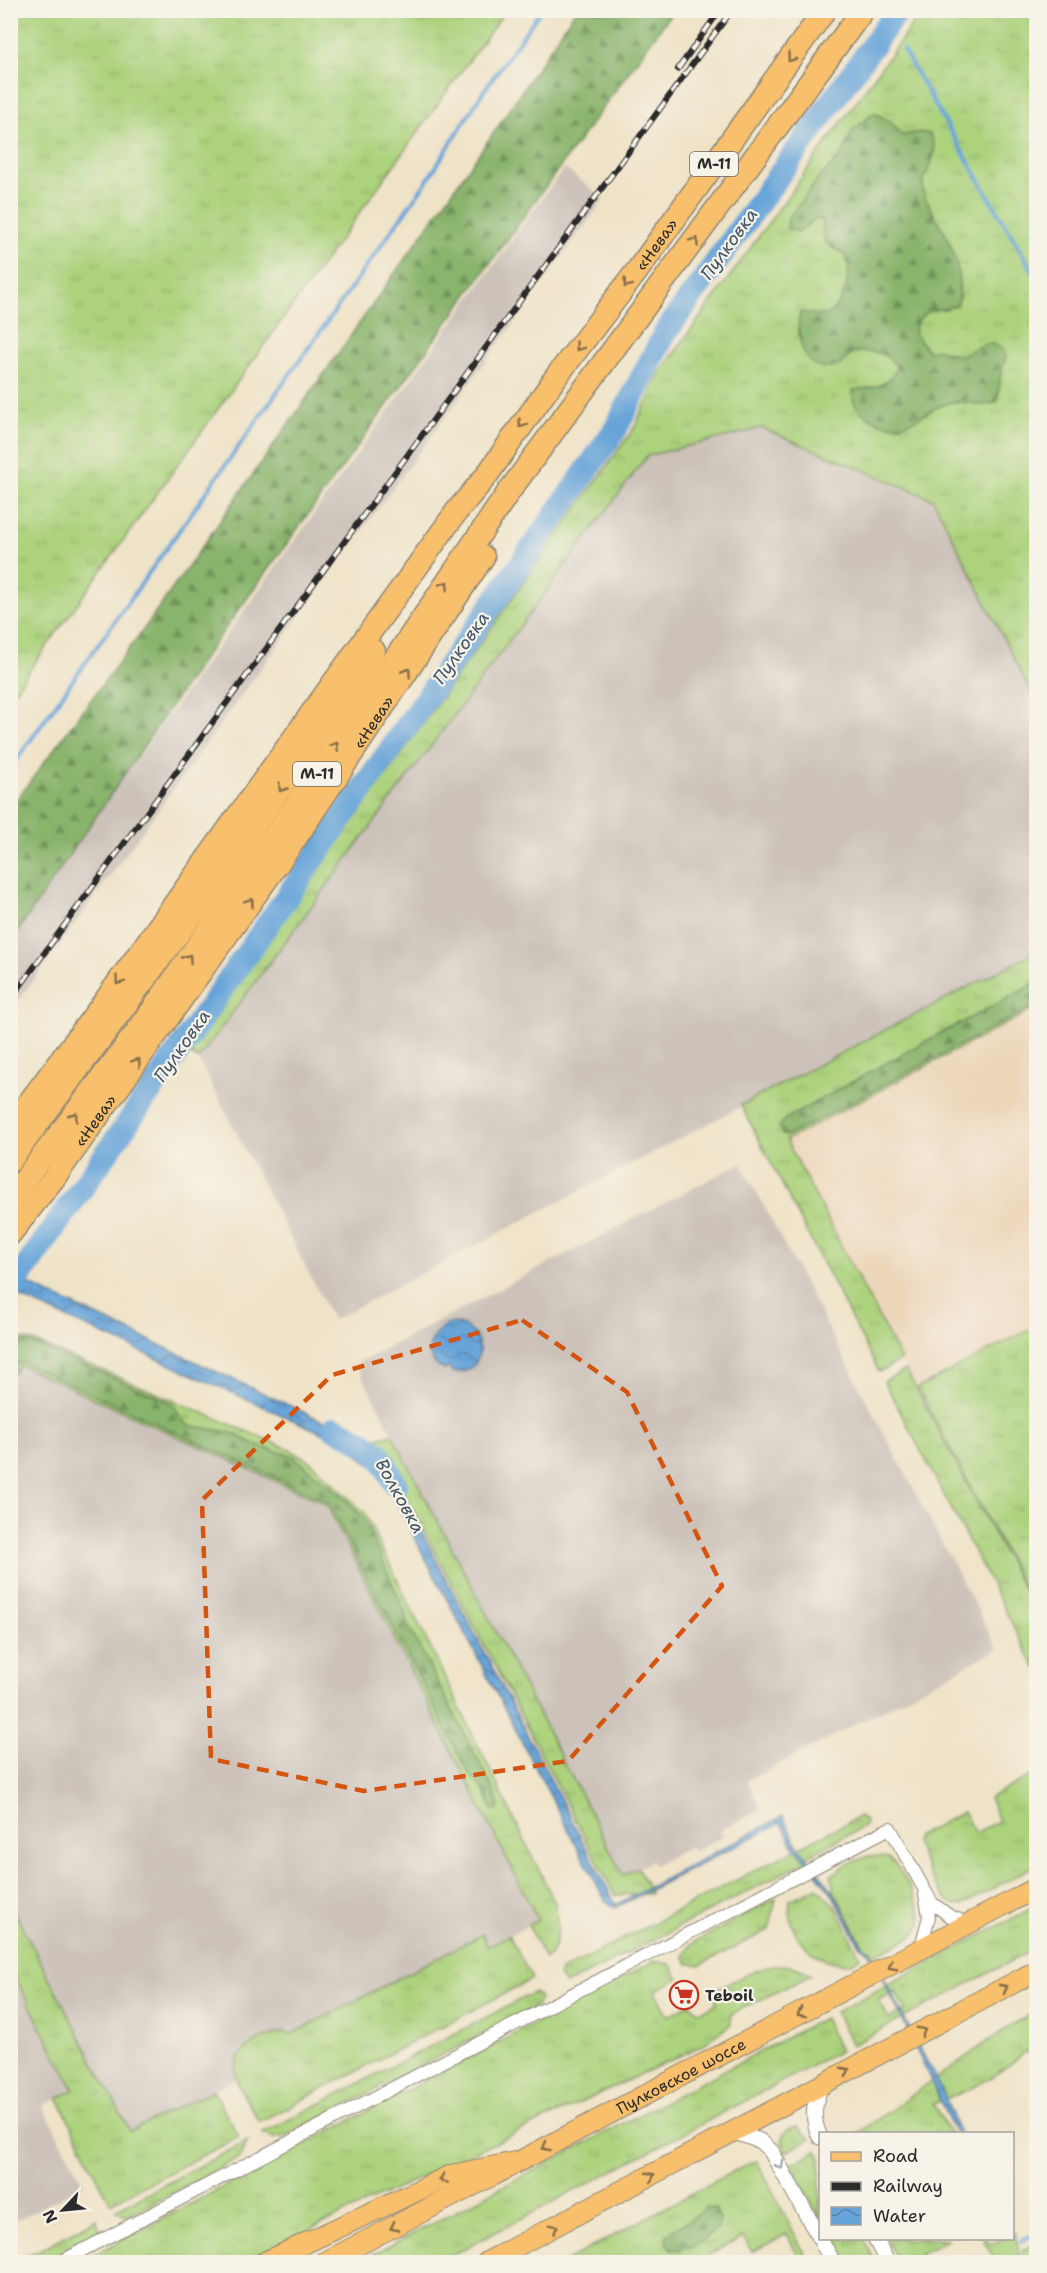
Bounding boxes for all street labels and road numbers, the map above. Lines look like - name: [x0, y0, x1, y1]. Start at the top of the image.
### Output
- road number: М-11: [690, 152, 738, 176]
- street label: «Нева»: [631, 214, 682, 275]
- street label: «Нева»: [348, 692, 399, 752]
- road number: М-11: [293, 762, 341, 786]
- street label: «Нева»: [70, 1090, 121, 1151]
- street label: Пулковское шоссе: [613, 2033, 750, 2119]

